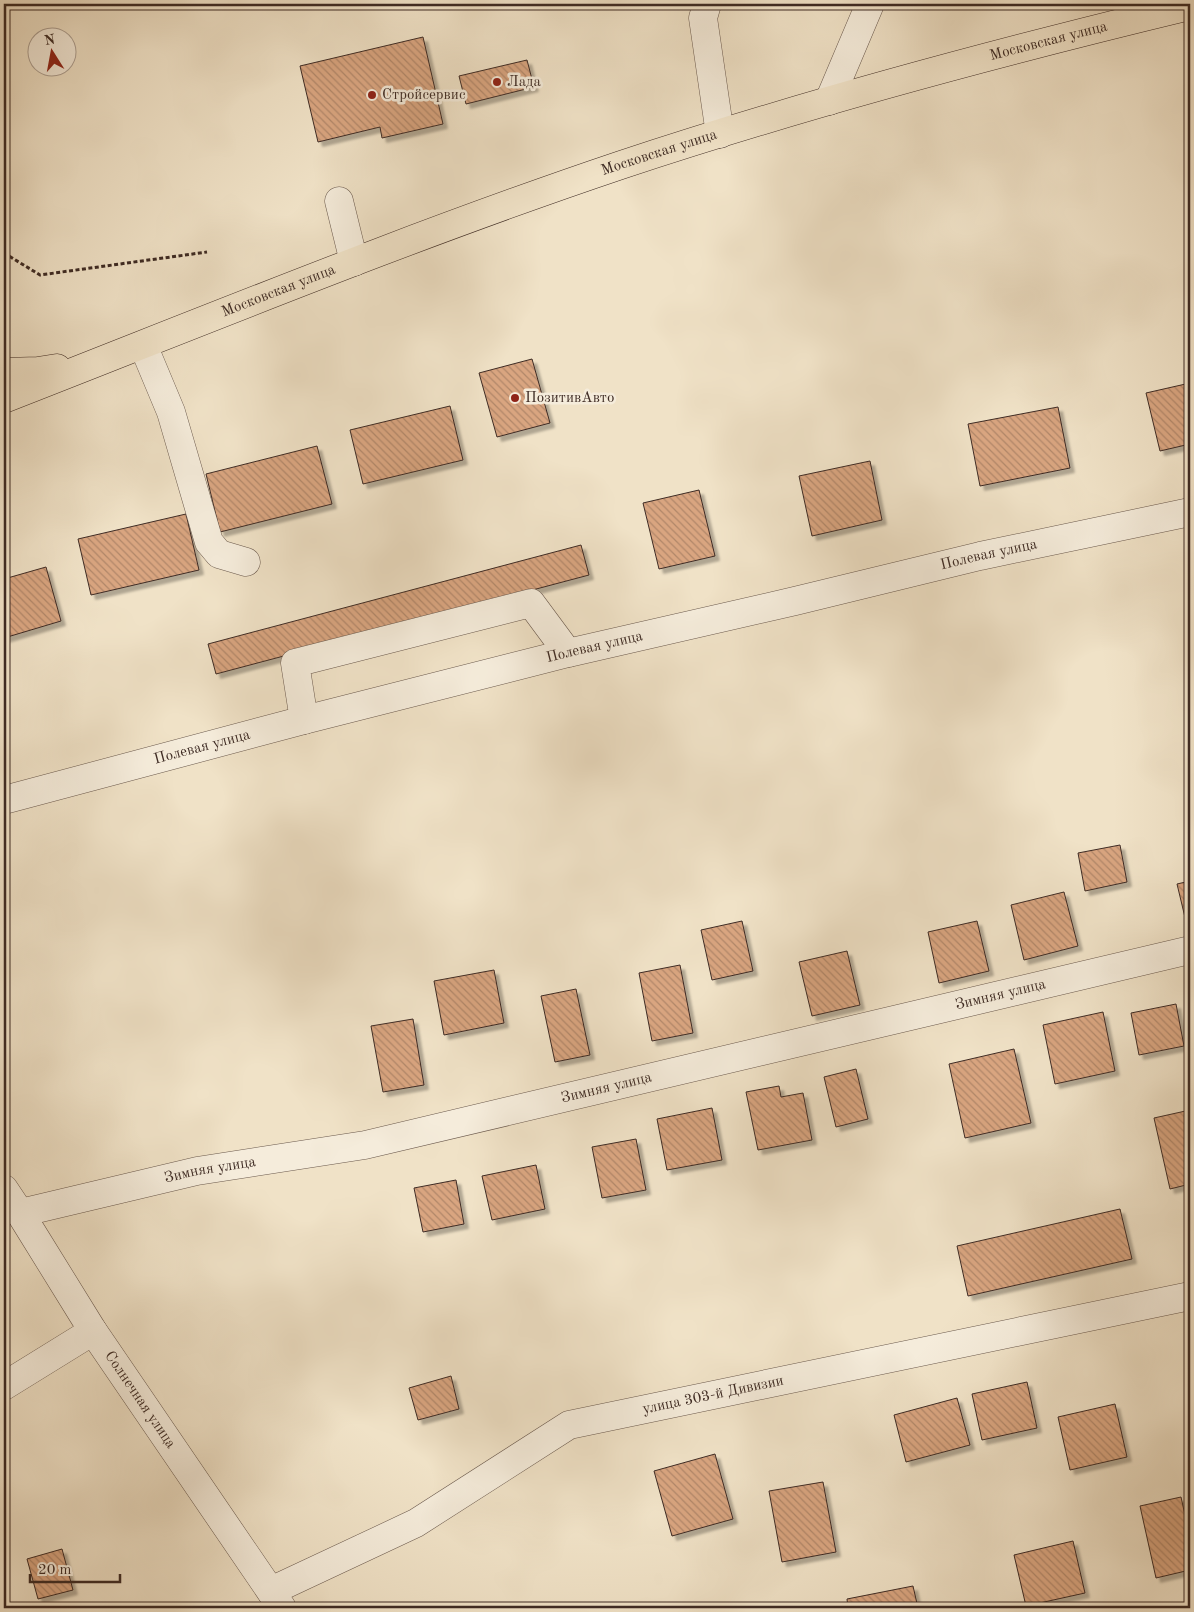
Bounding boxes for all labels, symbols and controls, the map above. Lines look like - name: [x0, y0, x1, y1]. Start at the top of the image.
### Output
- street label: Московская улица: [988, 19, 1109, 64]
- north arrow: [28, 28, 78, 78]
- text: N: [43, 32, 57, 48]
- place label: Лада: [507, 75, 541, 90]
- marker: Лада: [491, 76, 503, 88]
- place label: Стройсервис: [382, 88, 466, 103]
- marker: Стройсервис: [366, 89, 378, 101]
- street label: Московская улица: [599, 127, 719, 179]
- street label: Московская улица: [220, 262, 338, 320]
- place label: ПозитивАвто: [525, 391, 614, 406]
- marker: ПозитивАвто: [509, 392, 521, 404]
- street label: Полевая улица: [939, 537, 1039, 573]
- street label: Полевая улица: [545, 628, 645, 666]
- street label: Полевая улица: [152, 727, 252, 767]
- street label: Зимняя улица: [954, 977, 1048, 1013]
- street label: Зимняя улица: [560, 1070, 654, 1106]
- street label: Зимняя улица: [163, 1154, 257, 1186]
- street label: Солнечная улица: [102, 1349, 179, 1452]
- street label: улица 303-й Дивизии: [641, 1373, 785, 1417]
- scale bar: [30, 1552, 120, 1584]
- text: 20 m: [38, 1563, 72, 1578]

